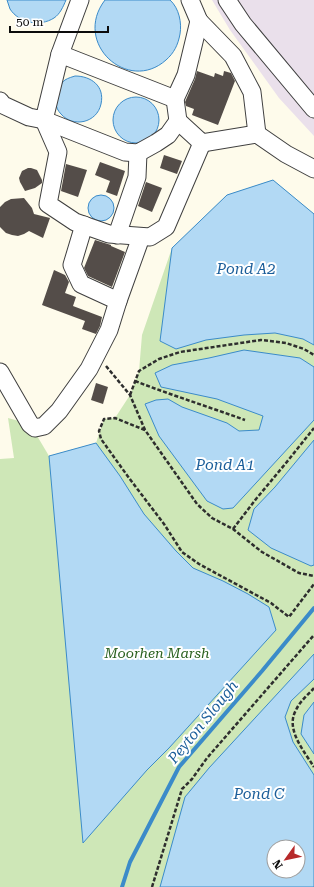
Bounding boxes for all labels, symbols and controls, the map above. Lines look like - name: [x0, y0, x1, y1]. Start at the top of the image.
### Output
- scale bar: [10, 8, 108, 34]
- text: 50 m: [16, 15, 43, 29]
- water label: Pond A2: [215, 260, 276, 278]
- water label: Pond A1: [194, 456, 255, 474]
- park label: Moorhen Marsh: [104, 645, 210, 661]
- water label: Peyton Slough: [163, 677, 242, 768]
- water label: Pond C: [232, 785, 285, 803]
- north arrow: [266, 839, 306, 879]
- text: N: [270, 857, 286, 871]

